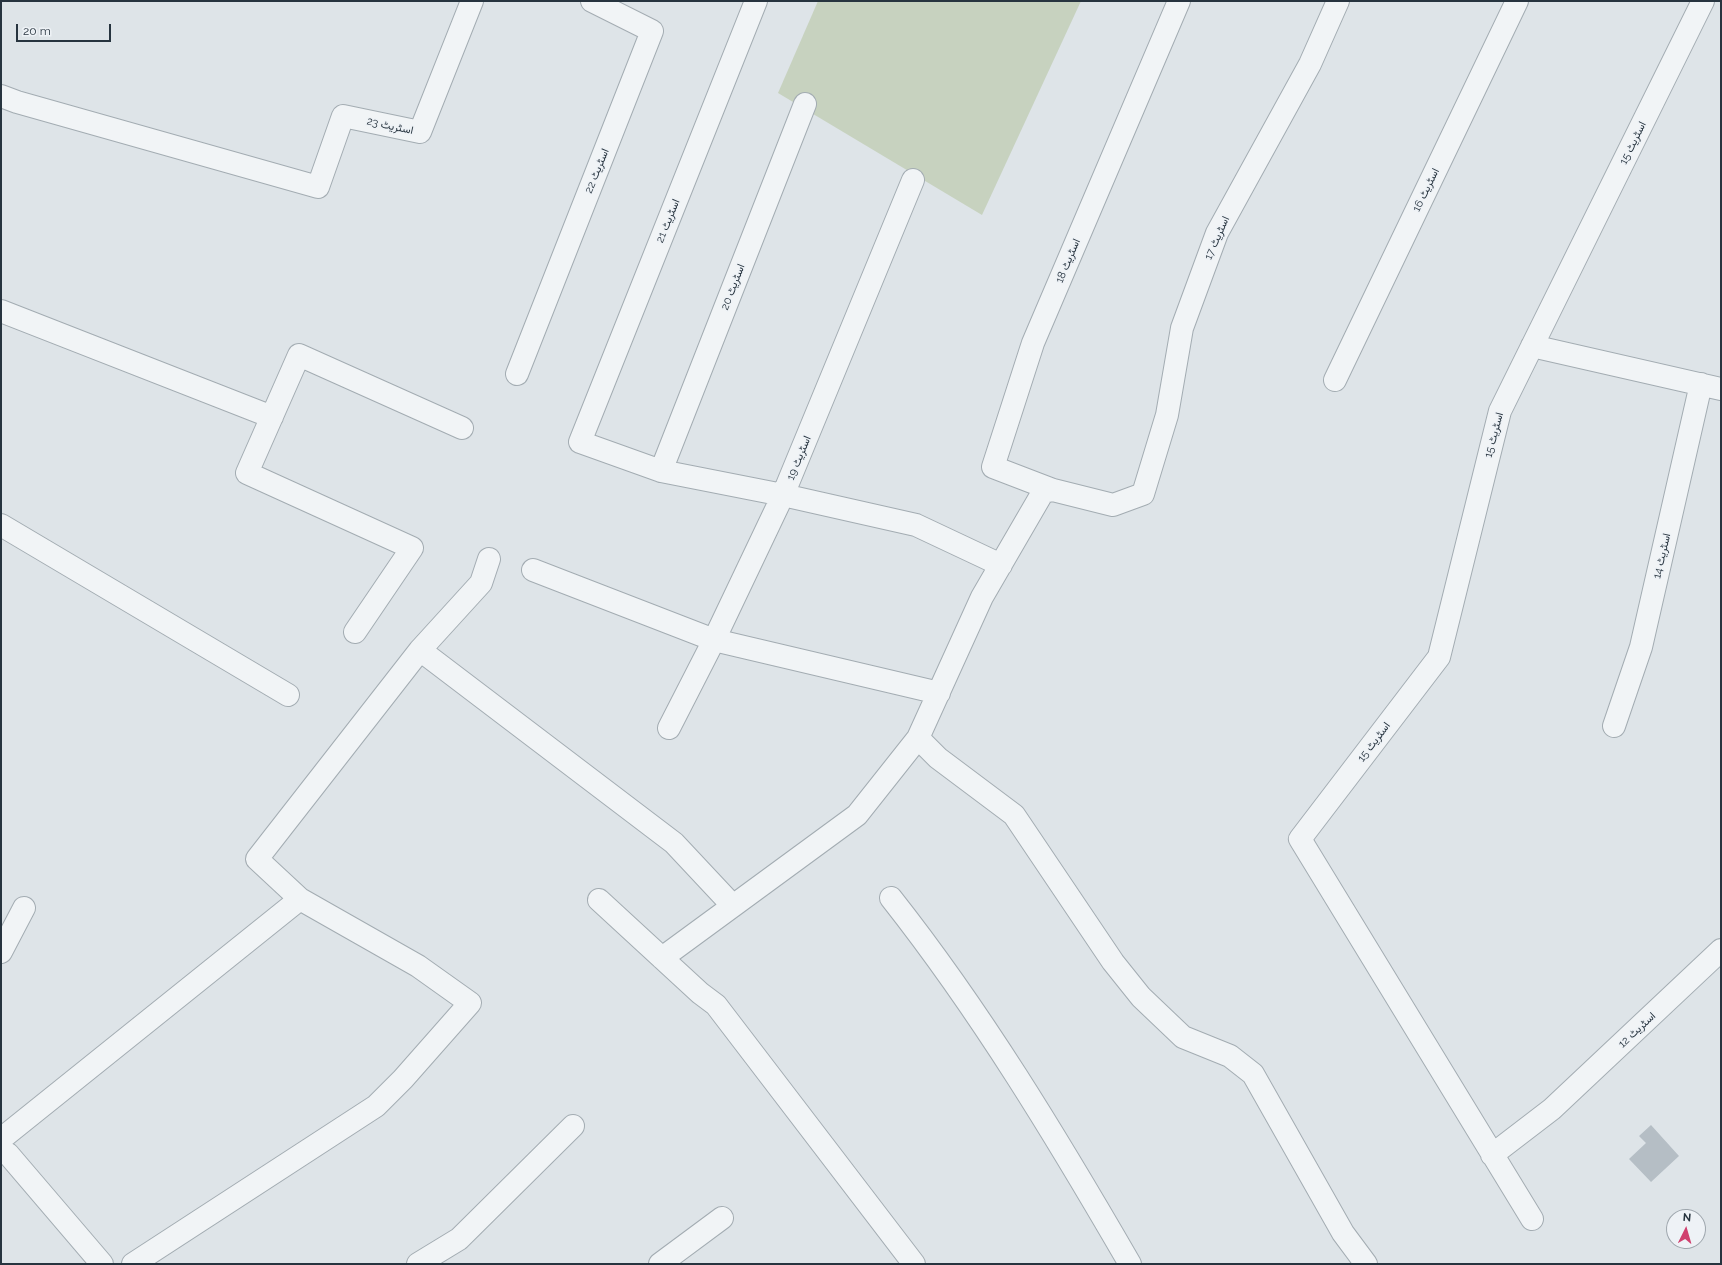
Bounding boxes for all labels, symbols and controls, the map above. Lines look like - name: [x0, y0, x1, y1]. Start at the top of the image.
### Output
- scale bar: [18, 16, 113, 42]
- text: 20 m: [23, 24, 51, 38]
- street label: اسٹریٹ 23: [366, 115, 414, 137]
- street label: اسٹریٹ 15: [1617, 119, 1649, 167]
- street label: اسٹریٹ 22: [582, 147, 612, 195]
- street label: اسٹریٹ 16: [1410, 166, 1442, 214]
- street label: اسٹریٹ 21: [653, 197, 683, 245]
- street label: اسٹریٹ 17: [1202, 214, 1232, 262]
- street label: اسٹریٹ 18: [1053, 237, 1083, 285]
- street label: اسٹریٹ 20: [718, 262, 748, 312]
- street label: اسٹریٹ 15: [1482, 411, 1506, 459]
- street label: اسٹریٹ 19: [784, 434, 814, 482]
- street label: اسٹریٹ 14: [1650, 532, 1674, 580]
- street label: اسٹریٹ 15: [1355, 720, 1393, 764]
- street label: اسٹریٹ 12: [1616, 1009, 1658, 1051]
- north arrow: [1666, 1209, 1706, 1249]
- text: N: [1682, 1211, 1692, 1224]

